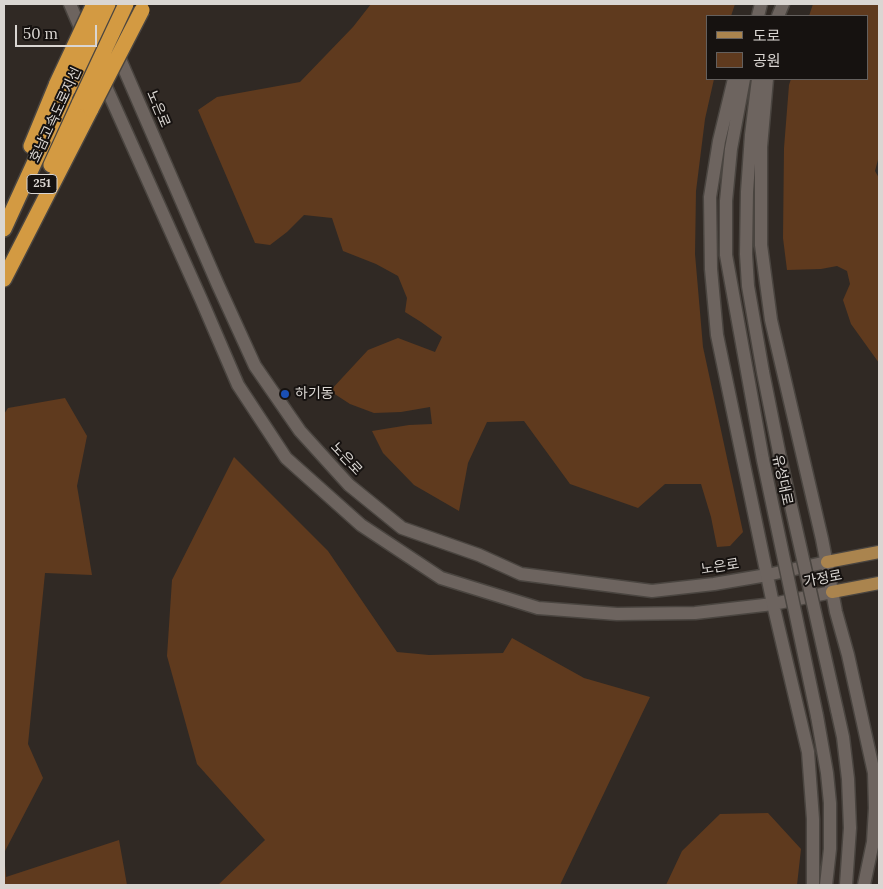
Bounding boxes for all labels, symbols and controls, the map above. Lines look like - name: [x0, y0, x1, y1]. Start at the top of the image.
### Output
- scale bar: [18, 15, 100, 47]
- legend: [706, 15, 868, 80]
- text: 50 m: [23, 24, 58, 43]
- text: 도로: [753, 26, 781, 45]
- text: 공원: [753, 51, 781, 70]
- street label: 호남고속도로지선: [27, 65, 85, 165]
- street label: 노은로: [143, 88, 173, 130]
- road number: 251: [27, 174, 57, 193]
- place label: 하기동: [295, 386, 334, 402]
- marker: 하기동: [279, 388, 291, 400]
- street label: 노은로: [327, 439, 365, 479]
- street label: 유성대로: [768, 453, 796, 507]
- street label: 노은로: [700, 556, 740, 578]
- street label: 가정로: [802, 567, 844, 591]

